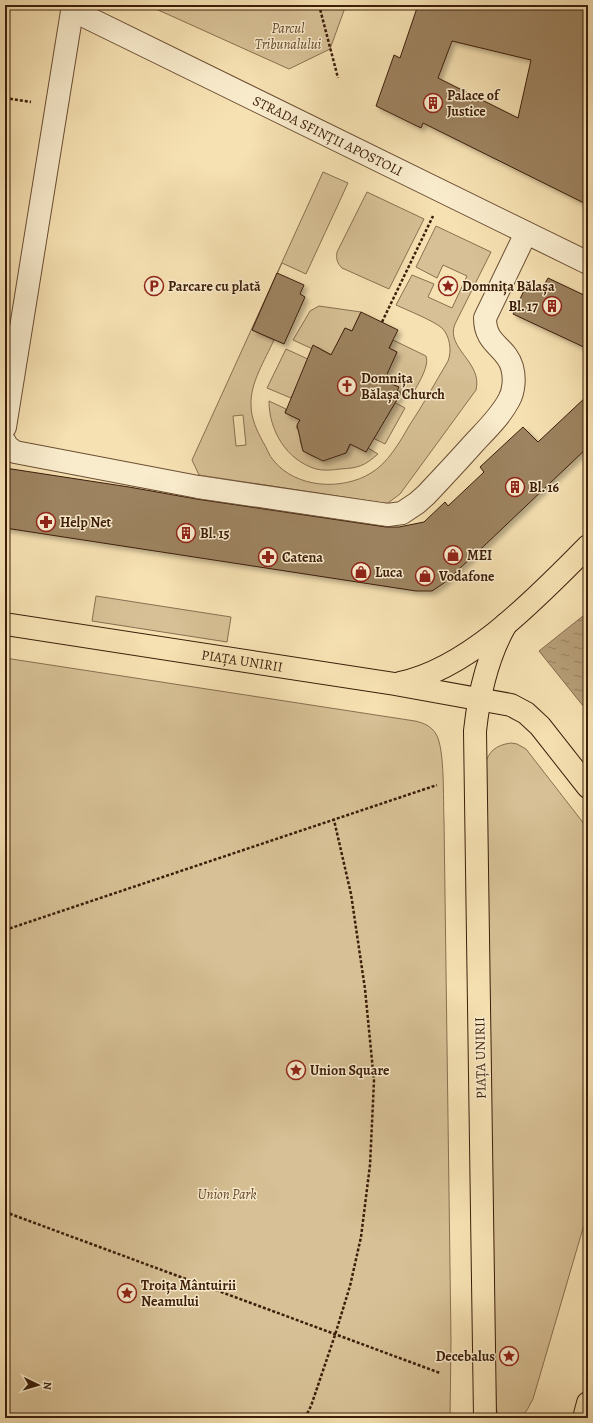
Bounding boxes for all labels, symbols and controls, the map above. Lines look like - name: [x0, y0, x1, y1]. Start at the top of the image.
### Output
- park label: Parcul Tribunalului: [255, 19, 321, 54]
- place label: Palace of Justice: [447, 86, 501, 121]
- street label: STRADA SFINȚII APOSTOLI: [250, 91, 406, 181]
- building icon: Palace of Justice: [422, 92, 444, 114]
- parking icon: Parcare cu plată: [143, 275, 165, 297]
- place icon: Domnița Bălașa: [437, 275, 459, 297]
- place label: Parcare cu plată: [168, 277, 261, 296]
- place label: Domnița Bălașa: [462, 277, 555, 296]
- building icon: Bl. 17: [541, 295, 563, 317]
- place label: Bl. 17: [509, 297, 538, 316]
- place label: Domnița Bălașa Church: [361, 369, 445, 404]
- church icon: Domnița Bălașa Church: [336, 375, 358, 397]
- building icon: Bl. 16: [504, 476, 526, 498]
- place label: Bl. 16: [529, 478, 559, 497]
- pharmacy icon: Help Net: [35, 511, 57, 533]
- place label: Help Net: [60, 513, 112, 532]
- building icon: Bl. 15: [175, 522, 197, 544]
- place label: Bl. 15: [200, 524, 229, 543]
- shop icon: MEI: [442, 544, 464, 566]
- pharmacy icon: Catena: [257, 546, 279, 568]
- place label: MEI: [467, 546, 492, 565]
- place label: Catena: [282, 548, 323, 567]
- shop icon: Luca: [350, 561, 372, 583]
- place label: Luca: [375, 563, 403, 582]
- shop icon: Vodafone: [414, 565, 436, 587]
- place label: Vodafone: [438, 567, 495, 586]
- street label: PIAȚA UNIRII: [200, 645, 284, 677]
- street label: PIAȚA UNIRII: [470, 1017, 491, 1099]
- place icon: Union Square: [285, 1059, 307, 1081]
- place label: Union Square: [310, 1061, 390, 1080]
- park label: Union Park: [198, 1185, 256, 1204]
- place label: Troița Mântuirii Neamului: [141, 1276, 236, 1311]
- place icon: Troița Mântuirii Neamului: [116, 1282, 138, 1304]
- place icon: Decebalus: [498, 1345, 520, 1367]
- place label: Decebalus: [436, 1347, 495, 1366]
- north arrow: [18, 1365, 58, 1405]
- text: N: [40, 1381, 55, 1390]

